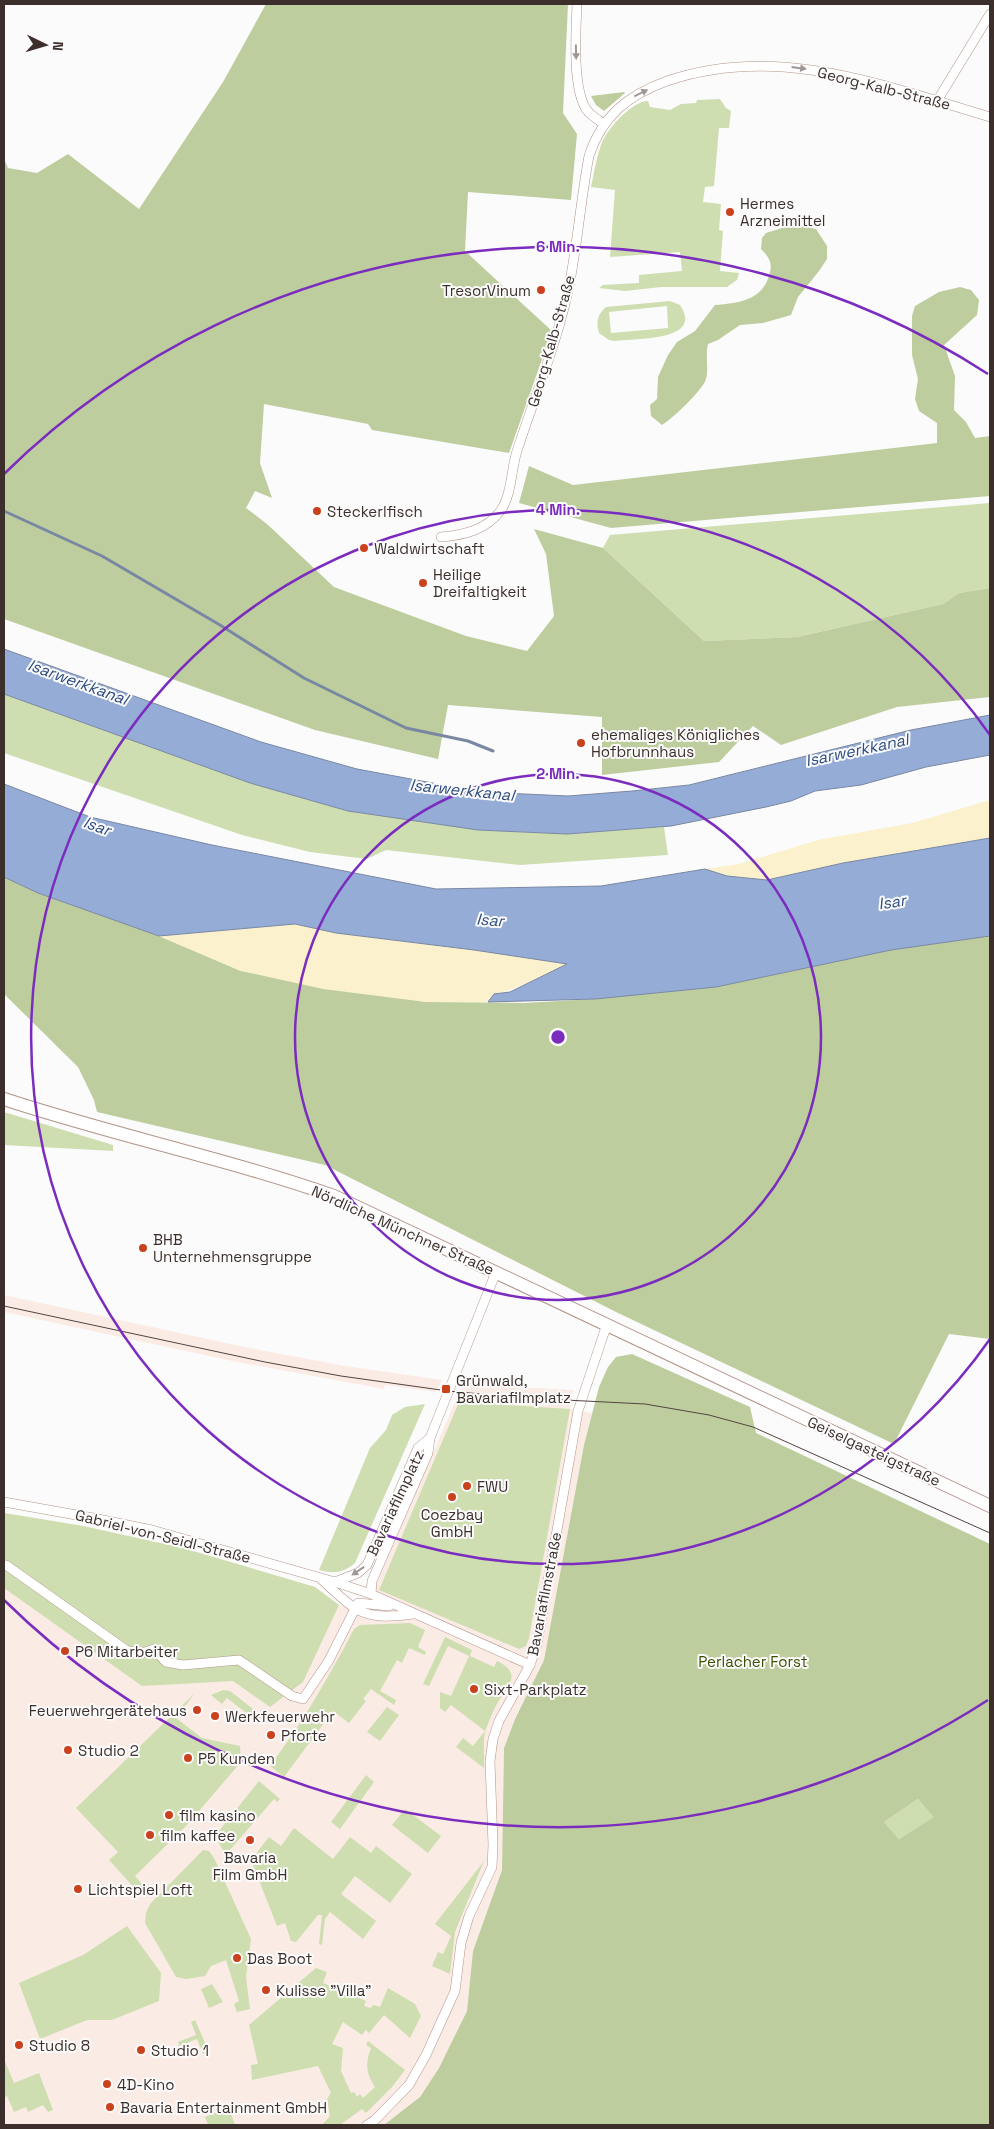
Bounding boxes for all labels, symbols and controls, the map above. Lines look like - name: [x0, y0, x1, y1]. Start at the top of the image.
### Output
- north arrow: [20, 20, 70, 70]
- text: N: [49, 41, 67, 52]
- one-way arrow: [572, 45, 580, 61]
- street label: Georg-Kalb-Straße: [816, 62, 953, 114]
- one-way arrow: [791, 64, 807, 72]
- one-way arrow: [634, 88, 648, 96]
- place label: Hermes Arzneimittel: [740, 194, 826, 230]
- marker: Hermes Arzneimittel: [724, 206, 736, 218]
- text: 6 Min.: [536, 237, 580, 256]
- street label: Georg-Kalb-Straße: [523, 273, 579, 409]
- place label: TresorVinum: [442, 281, 531, 300]
- marker: TresorVinum: [535, 284, 547, 296]
- text: 4 Min.: [536, 500, 580, 519]
- place label: Steckerlfisch: [327, 502, 423, 521]
- marker: Steckerlfisch: [311, 505, 323, 517]
- place label: Waldwirtschaft: [374, 539, 485, 558]
- marker: Waldwirtschaft: [358, 542, 370, 554]
- place label: Heilige Dreifaltigkeit: [433, 565, 527, 601]
- marker: Heilige Dreifaltigkeit: [417, 577, 429, 589]
- water label: Isarwerkkanal: [25, 654, 133, 711]
- place label: ehemaliges Königliches Hofbrunnhaus: [591, 725, 760, 761]
- water label: Isarwerkkanal: [804, 728, 912, 771]
- marker: ehemaliges Königliches Hofbrunnhaus: [575, 737, 587, 749]
- text: 2 Min.: [536, 764, 580, 783]
- water label: Isarwerkkanal: [409, 774, 517, 806]
- water label: Isar: [80, 811, 115, 841]
- water label: Isar: [877, 889, 909, 915]
- water label: Isar: [476, 909, 506, 932]
- centre of rings: [549, 1028, 567, 1046]
- street label: Nördliche Münchner Straße: [309, 1181, 497, 1279]
- place label: BHB Unternehmensgruppe: [153, 1230, 312, 1266]
- marker: BHB Unternehmensgruppe: [137, 1242, 149, 1254]
- place label: Grünwald, Bavariafilmplatz: [456, 1371, 571, 1407]
- marker: Grünwald, Bavariafilmplatz: [440, 1383, 452, 1395]
- street label: Geiselgasteigstraße: [804, 1412, 944, 1490]
- street label: Bavariafilmplatz: [362, 1447, 428, 1559]
- place label: FWU: [477, 1477, 508, 1496]
- marker: FWU: [461, 1480, 473, 1492]
- marker: Coezbay GmbH: [446, 1491, 458, 1503]
- street label: Gabriel-von-Seidl-Straße: [73, 1505, 253, 1567]
- place label: Coezbay GmbH: [421, 1505, 483, 1541]
- street label: Bavariafilmstraße: [523, 1530, 565, 1657]
- one-way arrow: [352, 1566, 365, 1575]
- place label: P6 Mitarbeiter: [75, 1642, 179, 1661]
- marker: P6 Mitarbeiter: [59, 1645, 71, 1657]
- park label: Perlacher Forst: [698, 1652, 808, 1671]
- place label: Sixt-Parkplatz: [484, 1680, 587, 1699]
- marker: Sixt-Parkplatz: [468, 1683, 480, 1695]
- place label: Feuerwehrgerätehaus: [29, 1701, 187, 1720]
- marker: Feuerwehrgerätehaus: [191, 1704, 203, 1716]
- place label: Werkfeuerwehr: [225, 1707, 335, 1726]
- marker: Werkfeuerwehr: [209, 1710, 221, 1722]
- place label: Pforte: [281, 1726, 327, 1745]
- marker: Pforte: [265, 1729, 277, 1741]
- place label: Studio 2: [78, 1741, 139, 1760]
- marker: Studio 2: [62, 1744, 74, 1756]
- place label: P5 Kunden: [198, 1749, 275, 1768]
- marker: P5 Kunden: [182, 1752, 194, 1764]
- place label: film kasino: [179, 1806, 256, 1825]
- marker: film kasino: [163, 1809, 175, 1821]
- place label: film kaffee: [160, 1826, 235, 1845]
- marker: film kaffee: [144, 1829, 156, 1841]
- marker: Bavaria Film GmbH: [244, 1834, 256, 1846]
- place label: Bavaria Film GmbH: [213, 1848, 287, 1884]
- place label: Lichtspiel Loft: [88, 1880, 193, 1899]
- marker: Lichtspiel Loft: [72, 1883, 84, 1895]
- place label: Das Boot: [247, 1949, 312, 1968]
- marker: Das Boot: [231, 1952, 243, 1964]
- place label: Kulisse "Villa": [276, 1981, 371, 2000]
- marker: Kulisse "Villa": [260, 1984, 272, 1996]
- place label: Studio 8: [29, 2036, 90, 2055]
- marker: Studio 8: [13, 2039, 25, 2051]
- place label: Studio 1: [151, 2041, 209, 2060]
- marker: Studio 1: [135, 2044, 147, 2056]
- place label: 4D-Kino: [117, 2075, 174, 2094]
- marker: 4D-Kino: [101, 2078, 113, 2090]
- place label: Bavaria Entertainment GmbH: [120, 2098, 327, 2117]
- marker: Bavaria Entertainment GmbH: [104, 2101, 116, 2113]

